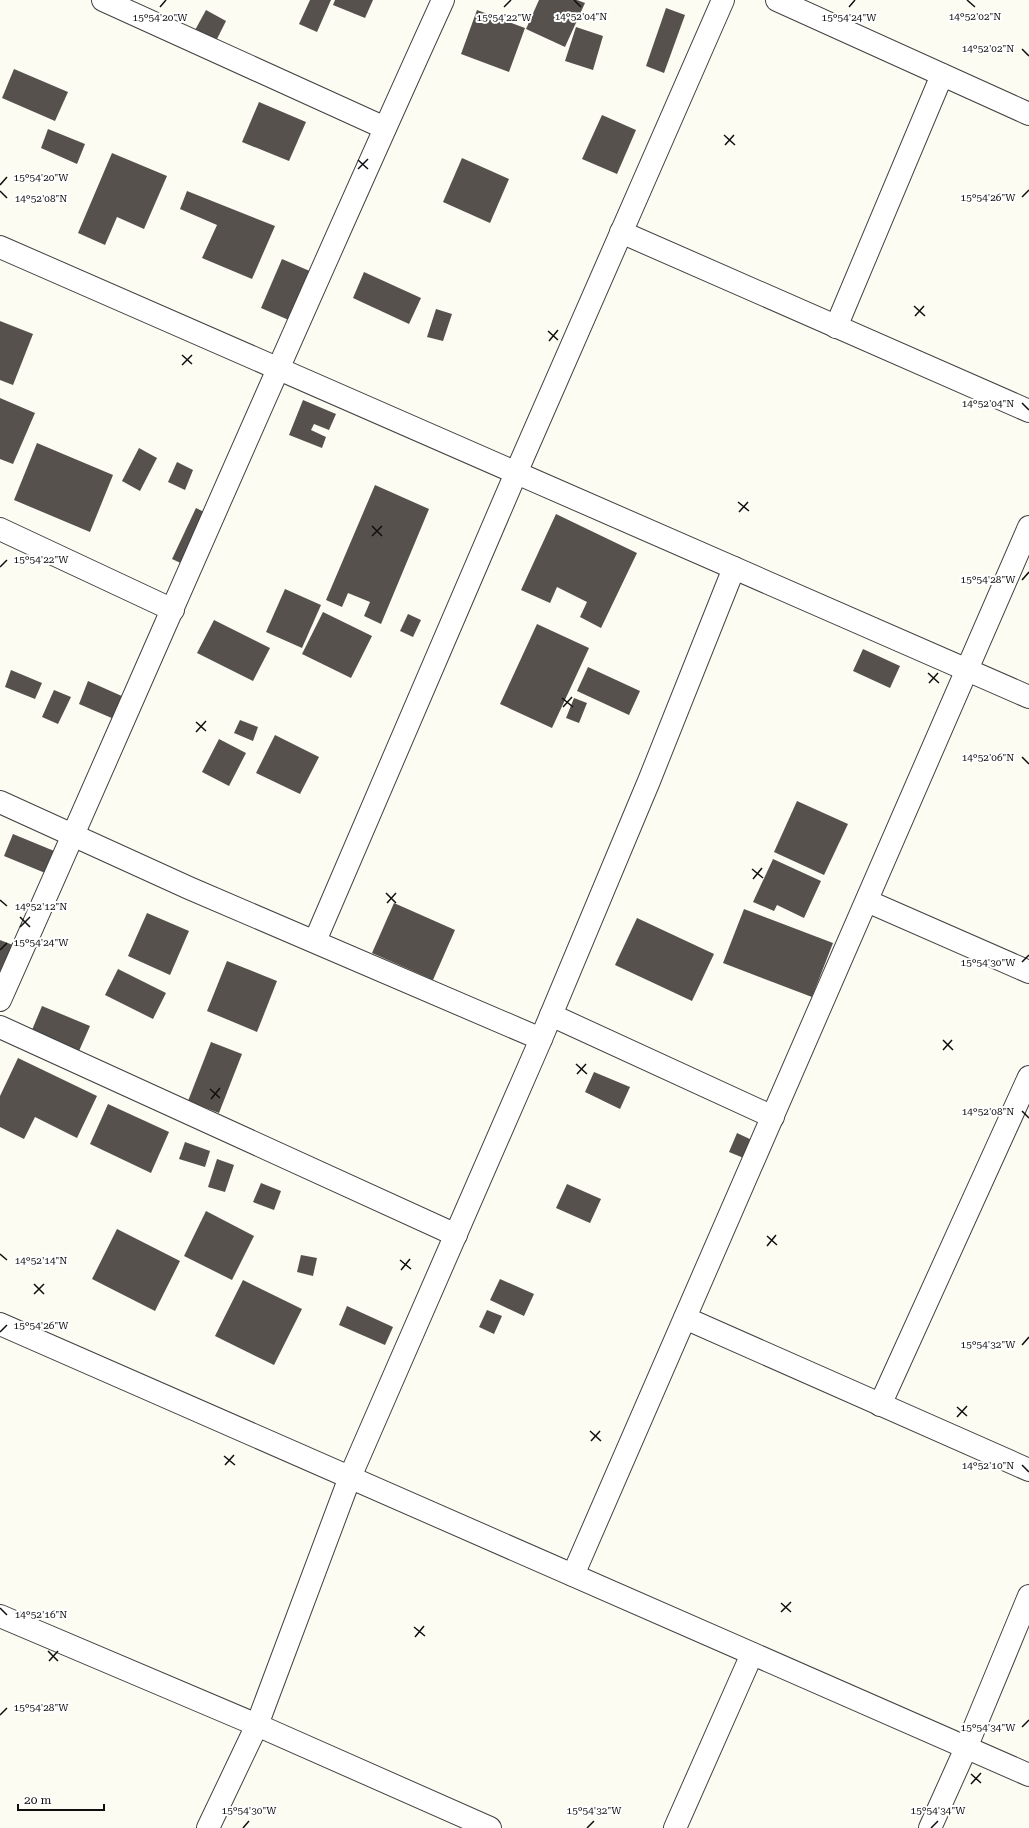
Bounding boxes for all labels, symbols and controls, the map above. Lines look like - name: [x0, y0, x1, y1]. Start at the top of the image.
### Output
- text: 14°52'04"N: [555, 11, 607, 22]
- text: 14°52'02"N: [949, 11, 1001, 22]
- text: 15°54'20"W: [133, 12, 188, 23]
- text: 15°54'22"W: [477, 12, 532, 23]
- text: 15°54'24"W: [822, 12, 877, 23]
- text: 14°52'02"N: [962, 43, 1014, 54]
- text: 15°54'20"W: [14, 172, 69, 183]
- text: 15°54'26"W: [961, 192, 1016, 203]
- text: 14°52'08"N: [15, 193, 67, 204]
- text: 14°52'04"N: [962, 398, 1014, 409]
- text: 15°54'22"W: [14, 554, 69, 565]
- text: 15°54'28"W: [961, 574, 1016, 585]
- text: 14°52'06"N: [962, 752, 1014, 763]
- text: 14°52'12"N: [15, 901, 67, 912]
- text: 15°54'24"W: [14, 937, 69, 948]
- text: 15°54'30"W: [961, 957, 1016, 968]
- text: 14°52'08"N: [962, 1106, 1014, 1117]
- text: 14°52'14"N: [15, 1255, 67, 1266]
- text: 15°54'26"W: [14, 1320, 69, 1331]
- text: 15°54'32"W: [961, 1339, 1016, 1350]
- text: 14°52'10"N: [962, 1460, 1014, 1471]
- text: 14°52'16"N: [15, 1609, 67, 1620]
- text: 15°54'28"W: [14, 1702, 69, 1713]
- text: 15°54'34"W: [961, 1722, 1016, 1733]
- scale bar: [18, 1786, 104, 1812]
- text: 20 m: [24, 1793, 51, 1807]
- text: 15°54'30"W: [222, 1805, 277, 1816]
- text: 15°54'32"W: [567, 1805, 622, 1816]
- text: 15°54'34"W: [911, 1805, 966, 1816]

